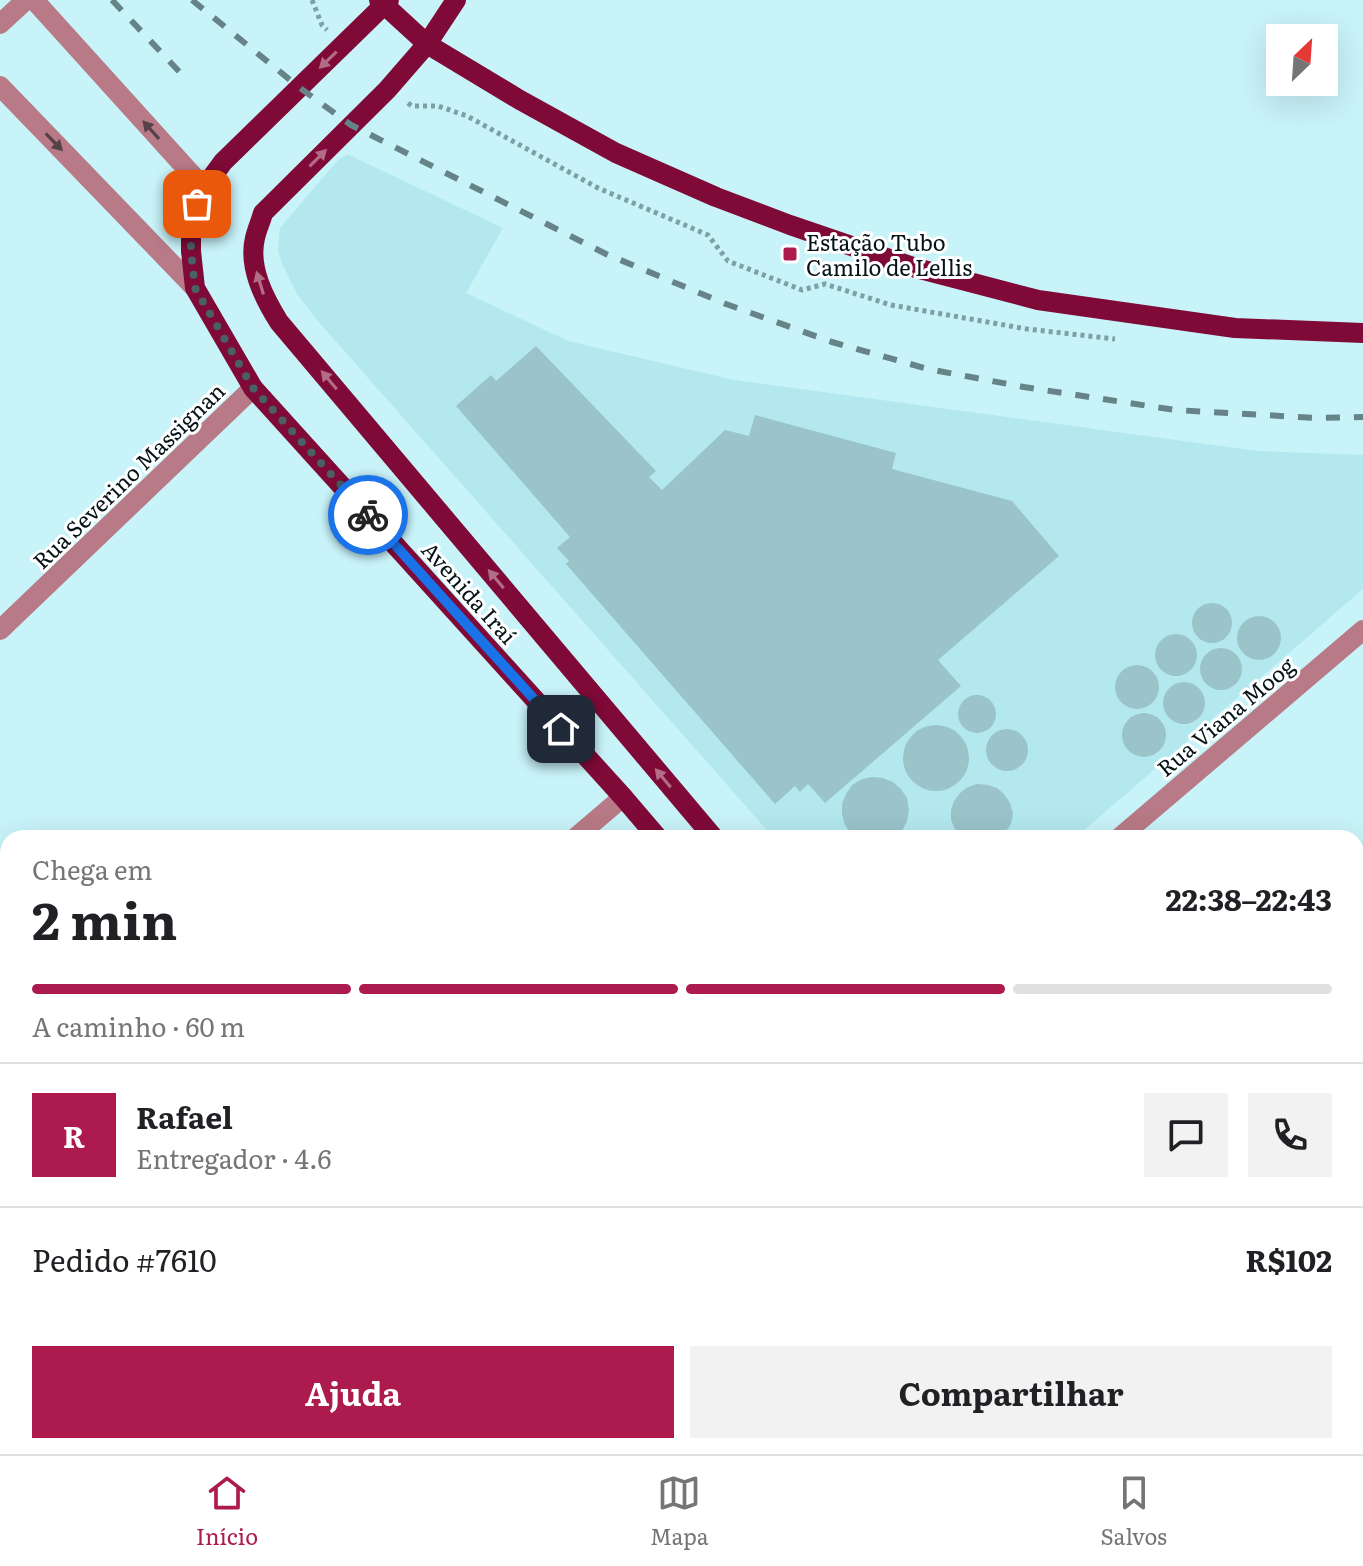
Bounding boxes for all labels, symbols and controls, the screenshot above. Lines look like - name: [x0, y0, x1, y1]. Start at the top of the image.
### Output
- north arrow: [1266, 24, 1338, 96]
- map controls: [1266, 24, 1338, 96]
- one-way arrow: [319, 50, 338, 69]
- one-way arrow: [143, 120, 161, 139]
- one-way arrow: [44, 132, 63, 151]
- one-way arrow: [308, 149, 327, 168]
- pin: [163, 170, 231, 238]
- icon: bag: [175, 182, 219, 226]
- place label: Estação Tubo Camilo de Lellis: [806, 225, 972, 283]
- marker: Estação Tubo Camilo de Lellis: [781, 245, 799, 263]
- one-way arrow: [253, 271, 266, 295]
- one-way arrow: [321, 370, 338, 390]
- street label: Rua Severino Massignan: [24, 374, 232, 576]
- courier: [328, 475, 408, 555]
- icon: bike: [346, 493, 390, 537]
- street label: Avenida Iraí: [415, 533, 525, 651]
- one-way arrow: [488, 570, 505, 590]
- street label: Rua Viana Moog: [1149, 648, 1301, 783]
- pin: [527, 695, 595, 763]
- icon: home: [539, 707, 583, 751]
- one-way arrow: [655, 769, 672, 789]
- text: Chega em: [32, 849, 152, 888]
- text: 22:38–22:43: [1166, 876, 1332, 920]
- text: 2 min: [32, 879, 177, 956]
- text: A caminho · 60 m: [32, 1006, 245, 1045]
- button: chat: [1144, 1093, 1228, 1177]
- button: phone: [1248, 1093, 1332, 1177]
- text: Rafael: [136, 1094, 233, 1138]
- text: R: [63, 1113, 85, 1157]
- text: Entregador · 4.6: [136, 1138, 332, 1177]
- text: Pedido #7610: [32, 1237, 217, 1281]
- text: R$102: [1245, 1237, 1332, 1281]
- button: Ajuda: [32, 1346, 674, 1438]
- button: Compartilhar: [690, 1346, 1332, 1438]
- tab: Início: [196, 1471, 258, 1552]
- tab: Mapa: [650, 1471, 709, 1552]
- tab: Salvos: [1101, 1471, 1167, 1552]

